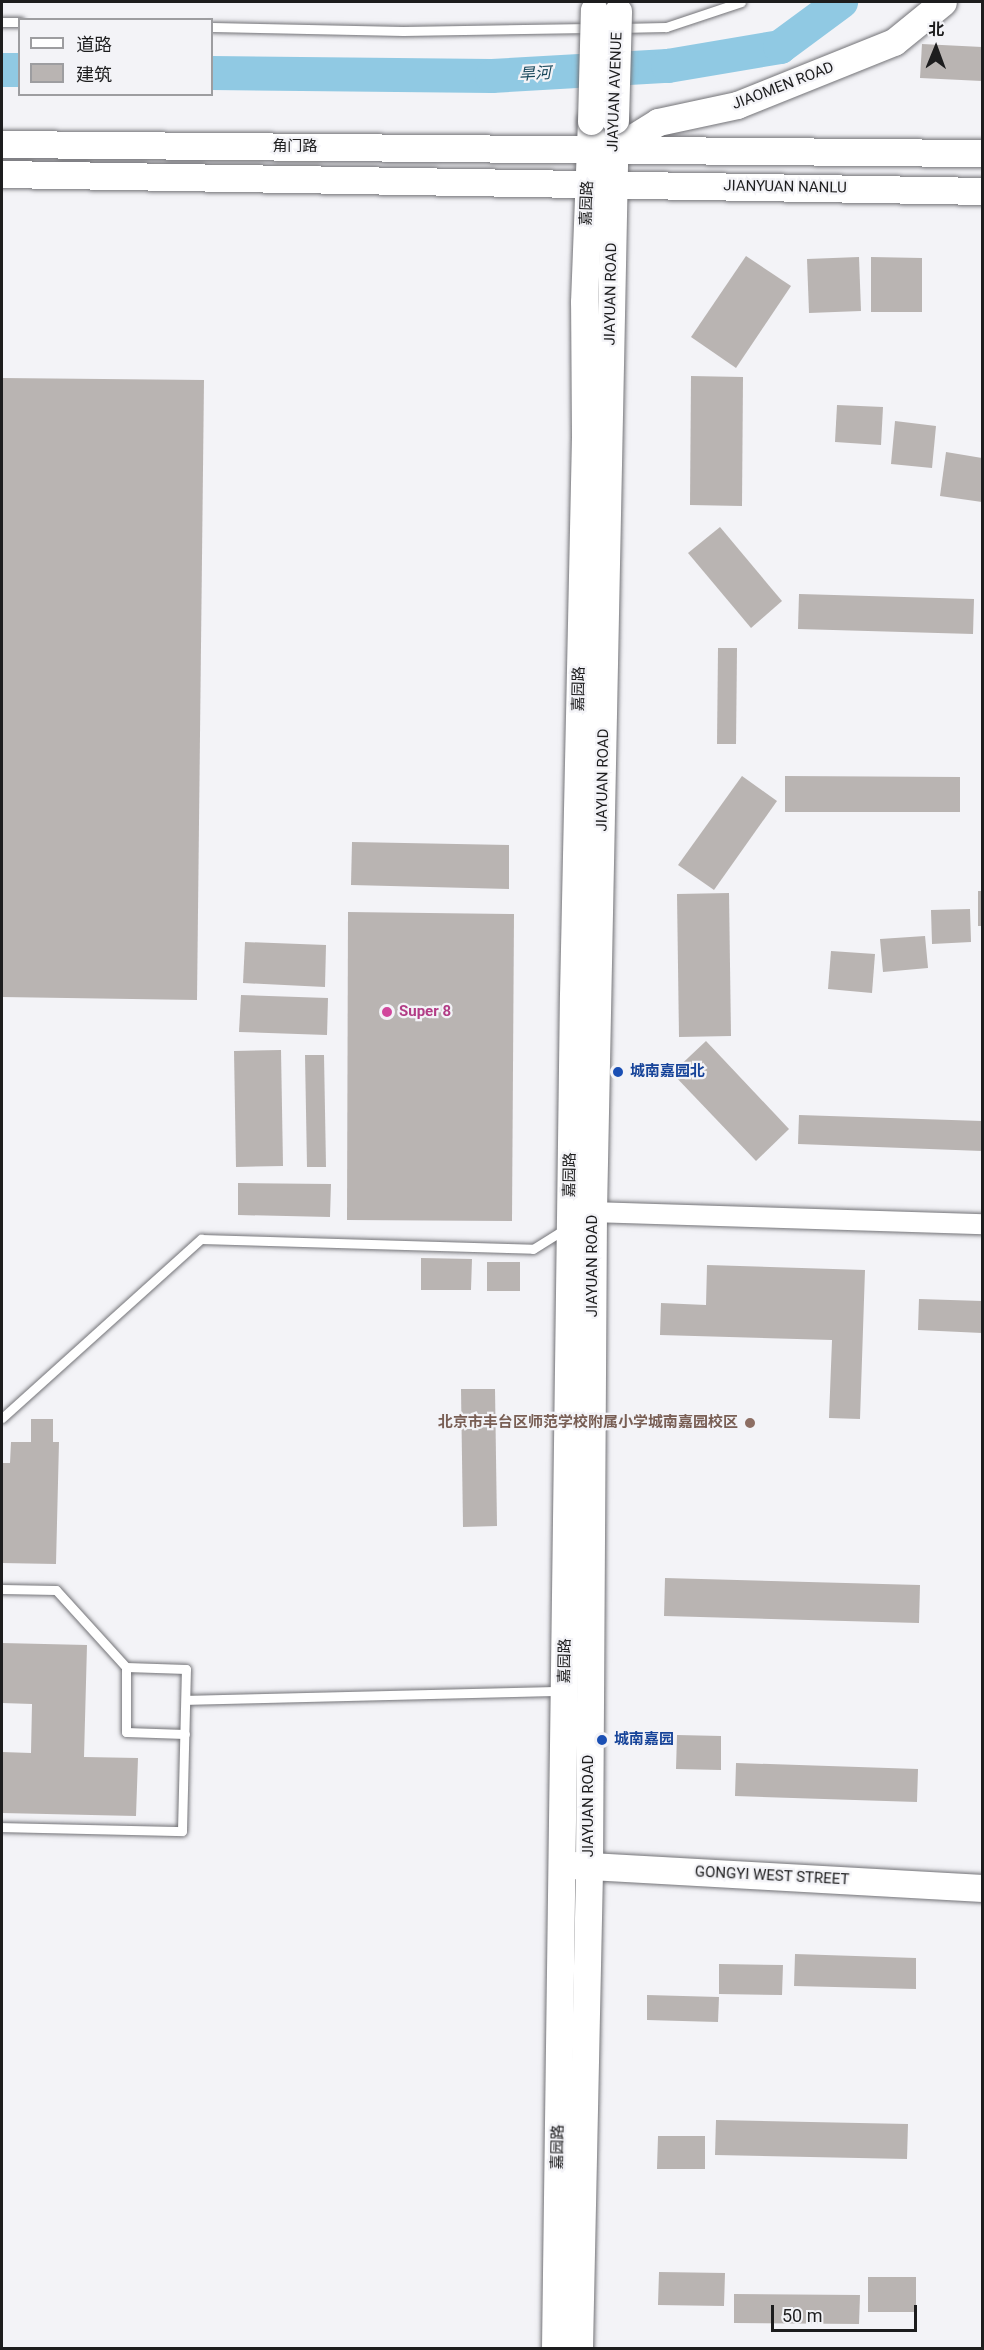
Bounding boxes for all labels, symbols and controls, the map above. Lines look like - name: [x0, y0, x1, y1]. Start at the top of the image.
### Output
- legend: [18, 18, 213, 96]
- north arrow: [906, 18, 966, 78]
- text: 北: [928, 20, 944, 39]
- street label: JIAYUAN AVENUE: [604, 32, 626, 152]
- text: 道路: [76, 34, 112, 55]
- street label: JIAOMEN ROAD: [730, 58, 836, 114]
- text: 建筑: [76, 64, 112, 85]
- water label: 旱河: [519, 64, 551, 84]
- street label: 角门路: [273, 138, 317, 156]
- street label: JIANYUAN NANLU: [723, 177, 847, 197]
- street label: 嘉园路: [577, 180, 597, 226]
- street label: JIAYUAN ROAD: [601, 243, 621, 345]
- street label: 嘉园路: [570, 666, 588, 712]
- street label: JIAYUAN ROAD: [593, 729, 613, 831]
- place label: Super 8: [399, 1003, 451, 1021]
- marker: Super 8: [380, 1005, 394, 1019]
- place label: 城南嘉园北: [630, 1063, 705, 1081]
- marker: 城南嘉园北: [611, 1065, 625, 1079]
- street label: 嘉园路: [561, 1152, 579, 1198]
- street label: JIAYUAN ROAD: [584, 1215, 602, 1317]
- place label: 北京市丰台区师范学校附属小学城南嘉园校区: [438, 1414, 738, 1432]
- marker: 北京市丰台区师范学校附属小学城南嘉园校区: [743, 1416, 757, 1430]
- street label: 嘉园路: [556, 1638, 574, 1684]
- place label: 城南嘉园: [614, 1731, 674, 1749]
- marker: 城南嘉园: [595, 1733, 609, 1747]
- street label: JIAYUAN ROAD: [580, 1755, 598, 1857]
- street label: GONGYI WEST STREET: [694, 1863, 850, 1889]
- street label: 嘉园路: [549, 2124, 567, 2170]
- scale bar: [774, 2293, 920, 2331]
- text: 50 m: [782, 2305, 822, 2326]

